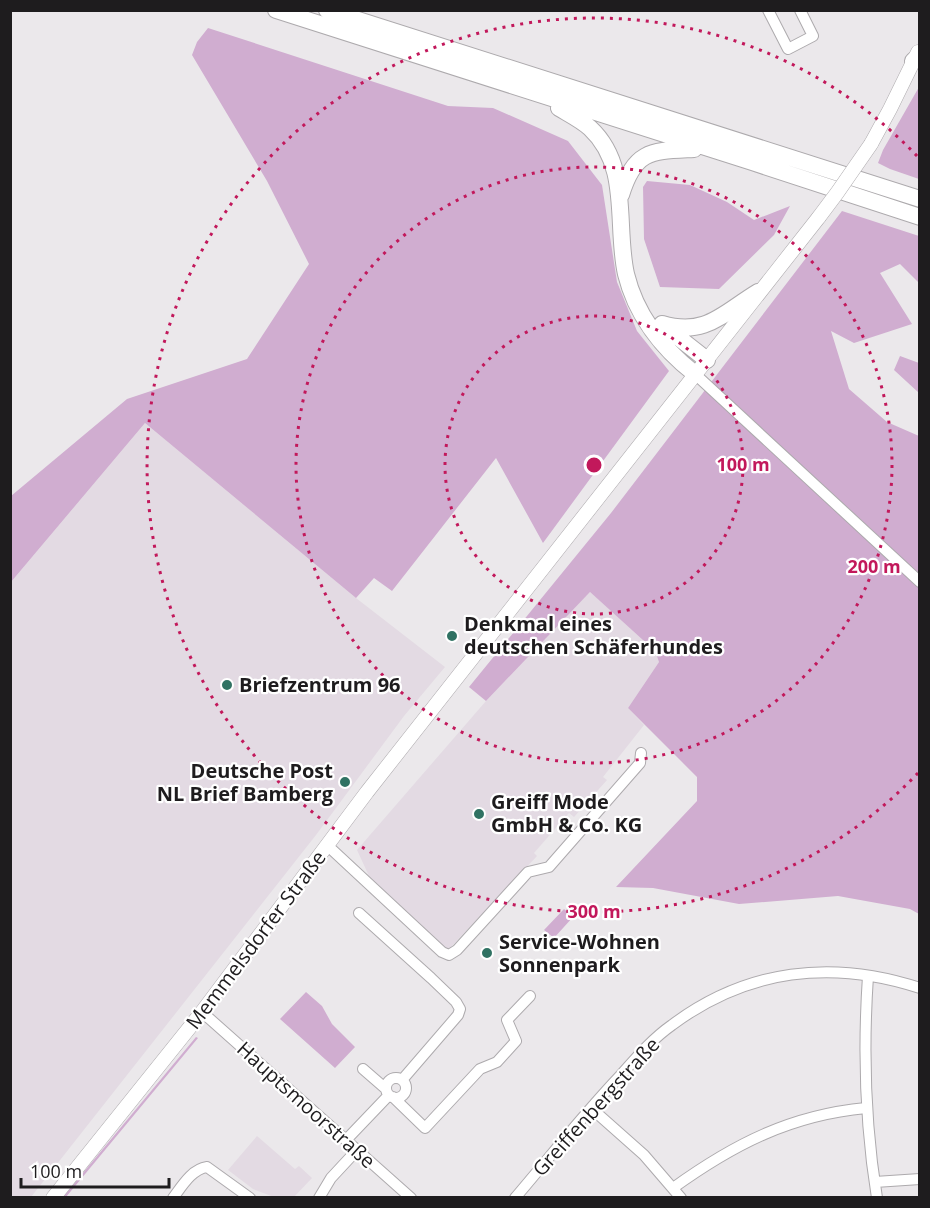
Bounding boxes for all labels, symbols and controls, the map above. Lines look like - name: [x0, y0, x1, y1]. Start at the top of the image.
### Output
- text: 100 m: [716, 452, 770, 476]
- centre of rings: [584, 455, 604, 475]
- text: 200 m: [847, 554, 901, 578]
- place label: Denkmal eines deutschen Schäferhundes: [464, 610, 723, 660]
- marker: Denkmal eines deutschen Schäferhundes: [445, 629, 459, 643]
- place label: Briefzentrum 96: [239, 671, 401, 698]
- marker: Briefzentrum 96: [220, 678, 234, 692]
- place label: Deutsche Post NL Brief Bamberg: [157, 757, 334, 807]
- marker: Deutsche Post NL Brief Bamberg: [338, 775, 352, 789]
- place label: Greiff Mode GmbH & Co. KG: [491, 788, 642, 838]
- marker: Greiff Mode GmbH & Co. KG: [472, 807, 486, 821]
- street label: Memmelsdorfer Straße: [180, 845, 332, 1034]
- text: 300 m: [567, 899, 621, 923]
- place label: Service-Wohnen Sonnenpark: [499, 928, 660, 978]
- marker: Service-Wohnen Sonnenpark: [480, 946, 494, 960]
- street label: Greiffenbergstraße: [526, 1031, 665, 1182]
- street label: Hauptsmoorstraße: [231, 1035, 381, 1174]
- scale bar: [21, 1151, 170, 1189]
- text: 100 m: [30, 1159, 82, 1183]

